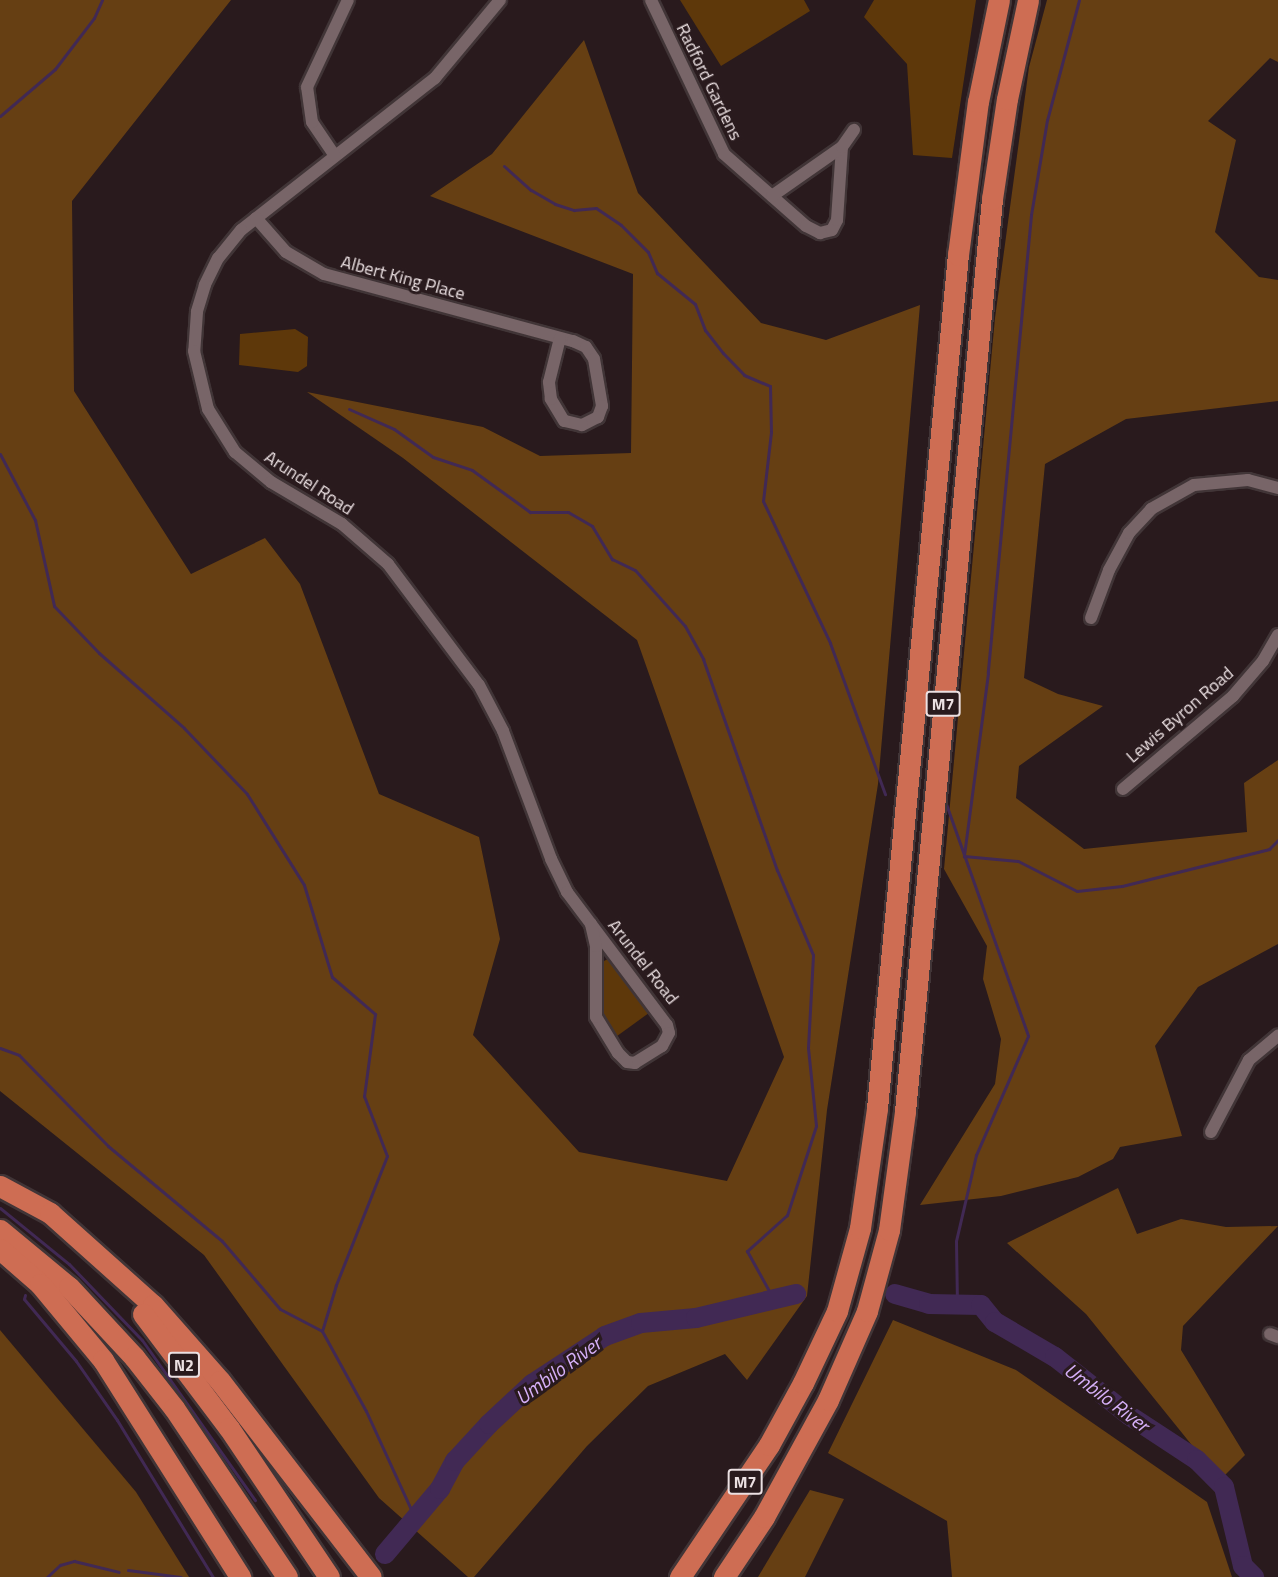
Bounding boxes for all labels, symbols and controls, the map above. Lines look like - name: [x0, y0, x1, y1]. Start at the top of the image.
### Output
- street label: Radford Gardens: [671, 20, 747, 144]
- street label: Albert King Place: [339, 251, 467, 305]
- street label: Arundel Road: [260, 446, 358, 520]
- street label: Lewis Byron Road: [1122, 662, 1238, 768]
- road number: M7: [925, 691, 961, 717]
- street label: Arundel Road: [603, 915, 683, 1009]
- water label: Umbilo River: [511, 1331, 605, 1409]
- road number: N2: [168, 1352, 201, 1378]
- water label: Umbilo River: [1060, 1357, 1154, 1437]
- road number: M7: [727, 1469, 763, 1495]

